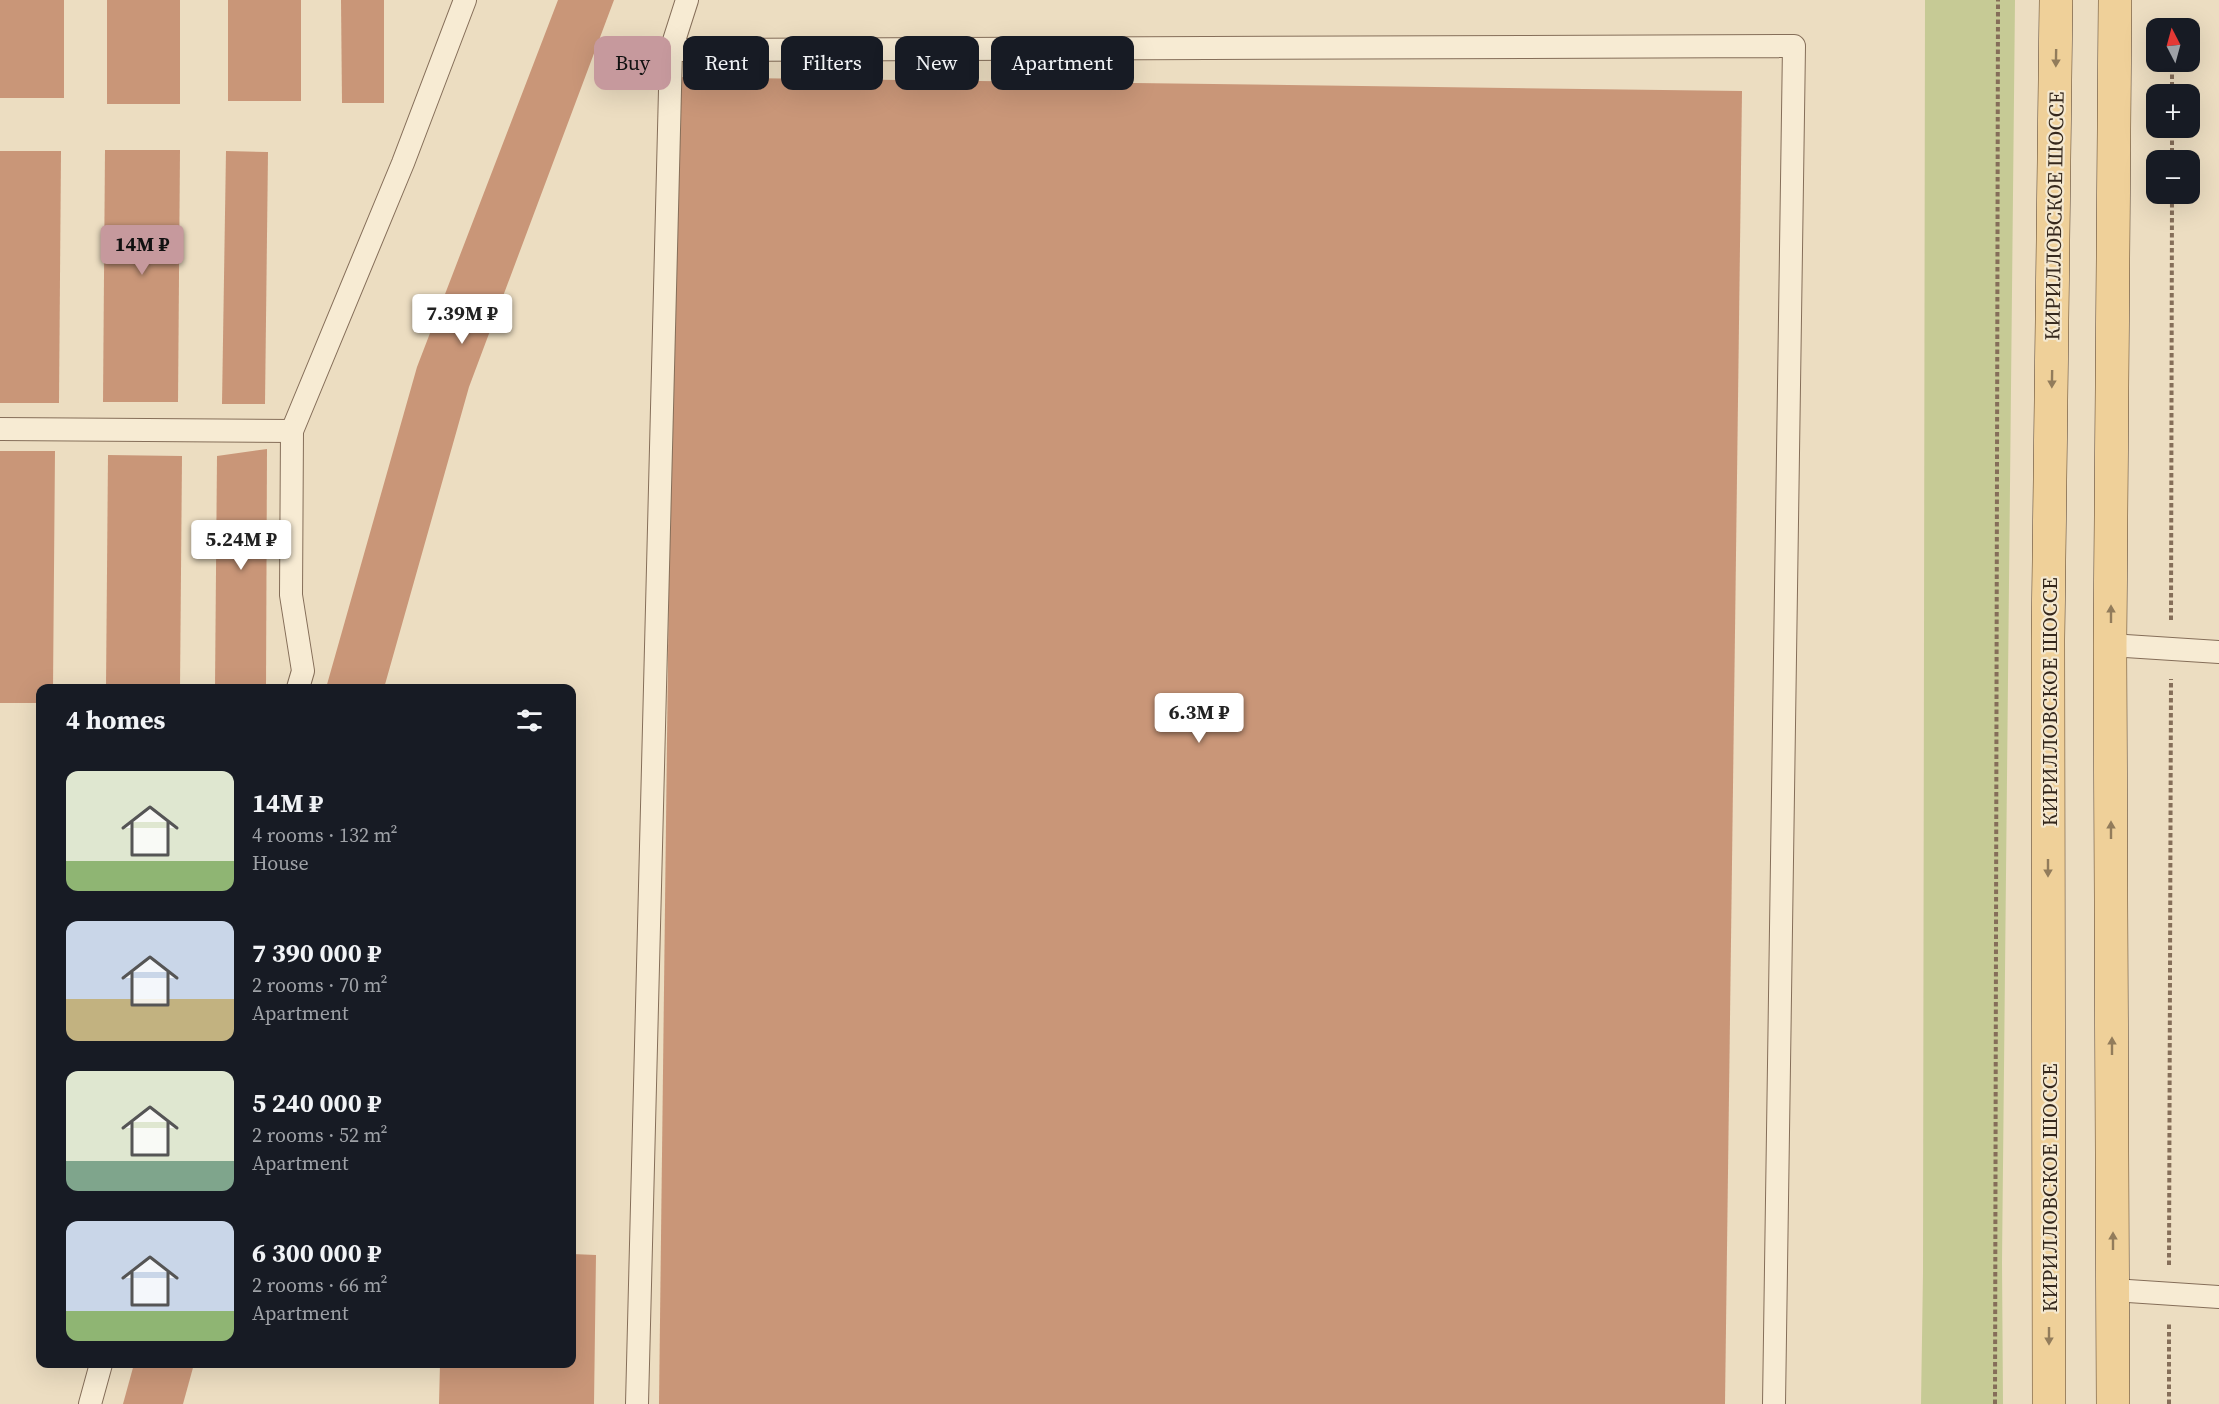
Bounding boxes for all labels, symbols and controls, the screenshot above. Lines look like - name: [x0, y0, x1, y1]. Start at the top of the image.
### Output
- north arrow: [2146, 18, 2200, 72]
- map controls: [2146, 18, 2200, 204]
- chip: Buy: [594, 36, 671, 90]
- chip: Rent: [683, 36, 769, 90]
- chip: Filters: [781, 36, 883, 90]
- chip: New: [895, 36, 979, 90]
- chip: Apartment: [991, 36, 1134, 90]
- one-way arrow: [2051, 49, 2061, 68]
- button: +: [2146, 84, 2200, 138]
- street label: КИРИЛЛОВСКОЕ ШОССЕ: [2037, 91, 2071, 341]
- button: −: [2146, 150, 2200, 204]
- pin: 14M ₽: [100, 225, 184, 276]
- text: 14M ₽: [115, 230, 169, 258]
- pin: 7.39M ₽: [407, 294, 517, 345]
- text: 7.39M ₽: [426, 299, 498, 327]
- one-way arrow: [2047, 370, 2057, 389]
- pin: 5.24M ₽: [186, 520, 296, 571]
- text: 5.24M ₽: [205, 525, 277, 553]
- street label: КИРИЛЛОВСКОЕ ШОССЕ: [2035, 577, 2064, 827]
- one-way arrow: [2106, 604, 2116, 623]
- pin: 6.3M ₽: [1150, 693, 1248, 744]
- text: 6.3M ₽: [1169, 698, 1229, 726]
- text: 4 homes: [66, 702, 165, 738]
- icon: filters: [513, 704, 546, 737]
- text: 14M ₽: [252, 785, 323, 821]
- icon: home: [114, 795, 186, 867]
- one-way arrow: [2106, 820, 2116, 839]
- text: 4 rooms · 132 m²: [252, 821, 398, 849]
- text: House: [252, 849, 309, 877]
- one-way arrow: [2043, 859, 2053, 878]
- text: 7 390 000 ₽: [252, 935, 381, 971]
- icon: home: [114, 945, 186, 1017]
- text: 2 rooms · 70 m²: [252, 971, 388, 999]
- text: Apartment: [252, 999, 349, 1027]
- one-way arrow: [2107, 1036, 2117, 1055]
- street label: КИРИЛЛОВСКОЕ ШОССЕ: [2035, 1063, 2064, 1313]
- text: 5 240 000 ₽: [252, 1085, 381, 1121]
- icon: home: [114, 1095, 186, 1167]
- text: 2 rooms · 52 m²: [252, 1121, 388, 1149]
- text: Apartment: [252, 1149, 349, 1177]
- one-way arrow: [2108, 1231, 2118, 1250]
- text: 6 300 000 ₽: [252, 1235, 381, 1271]
- icon: home: [114, 1245, 186, 1317]
- text: 2 rooms · 66 m²: [252, 1271, 388, 1299]
- text: Apartment: [252, 1299, 349, 1327]
- one-way arrow: [2044, 1327, 2054, 1346]

